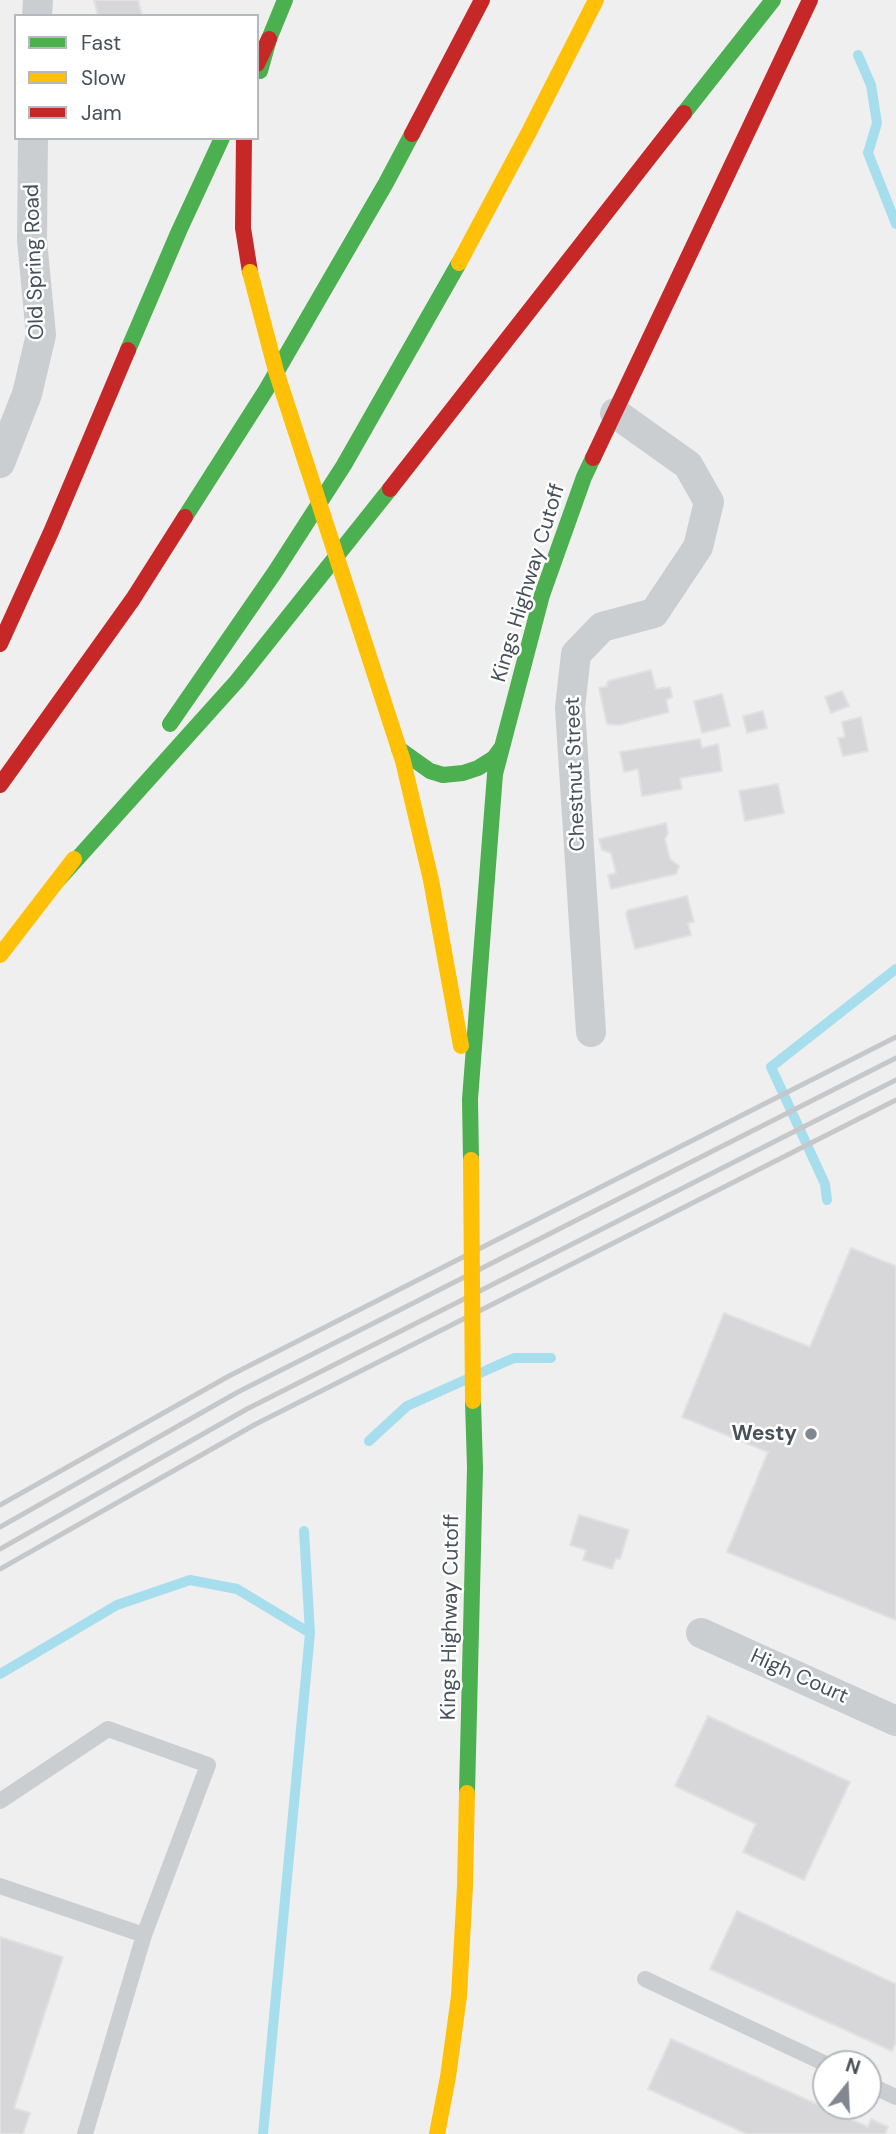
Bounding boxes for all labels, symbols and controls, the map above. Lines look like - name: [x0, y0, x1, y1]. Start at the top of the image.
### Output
- legend: [14, 14, 259, 140]
- text: Fast: [81, 29, 121, 57]
- text: Slow: [81, 64, 126, 92]
- text: Jam: [81, 99, 122, 127]
- street label: Old Spring Road: [20, 184, 50, 340]
- street label: Kings Highway Cutoff: [487, 481, 571, 685]
- street label: Chestnut Street: [561, 696, 591, 852]
- place label: Westy: [731, 1421, 797, 1447]
- marker: Westy: [803, 1426, 819, 1442]
- street label: Kings Highway Cutoff: [437, 1514, 465, 1720]
- street label: High Court: [746, 1644, 852, 1710]
- north arrow: [812, 2050, 882, 2120]
- text: N: [843, 2052, 863, 2080]

